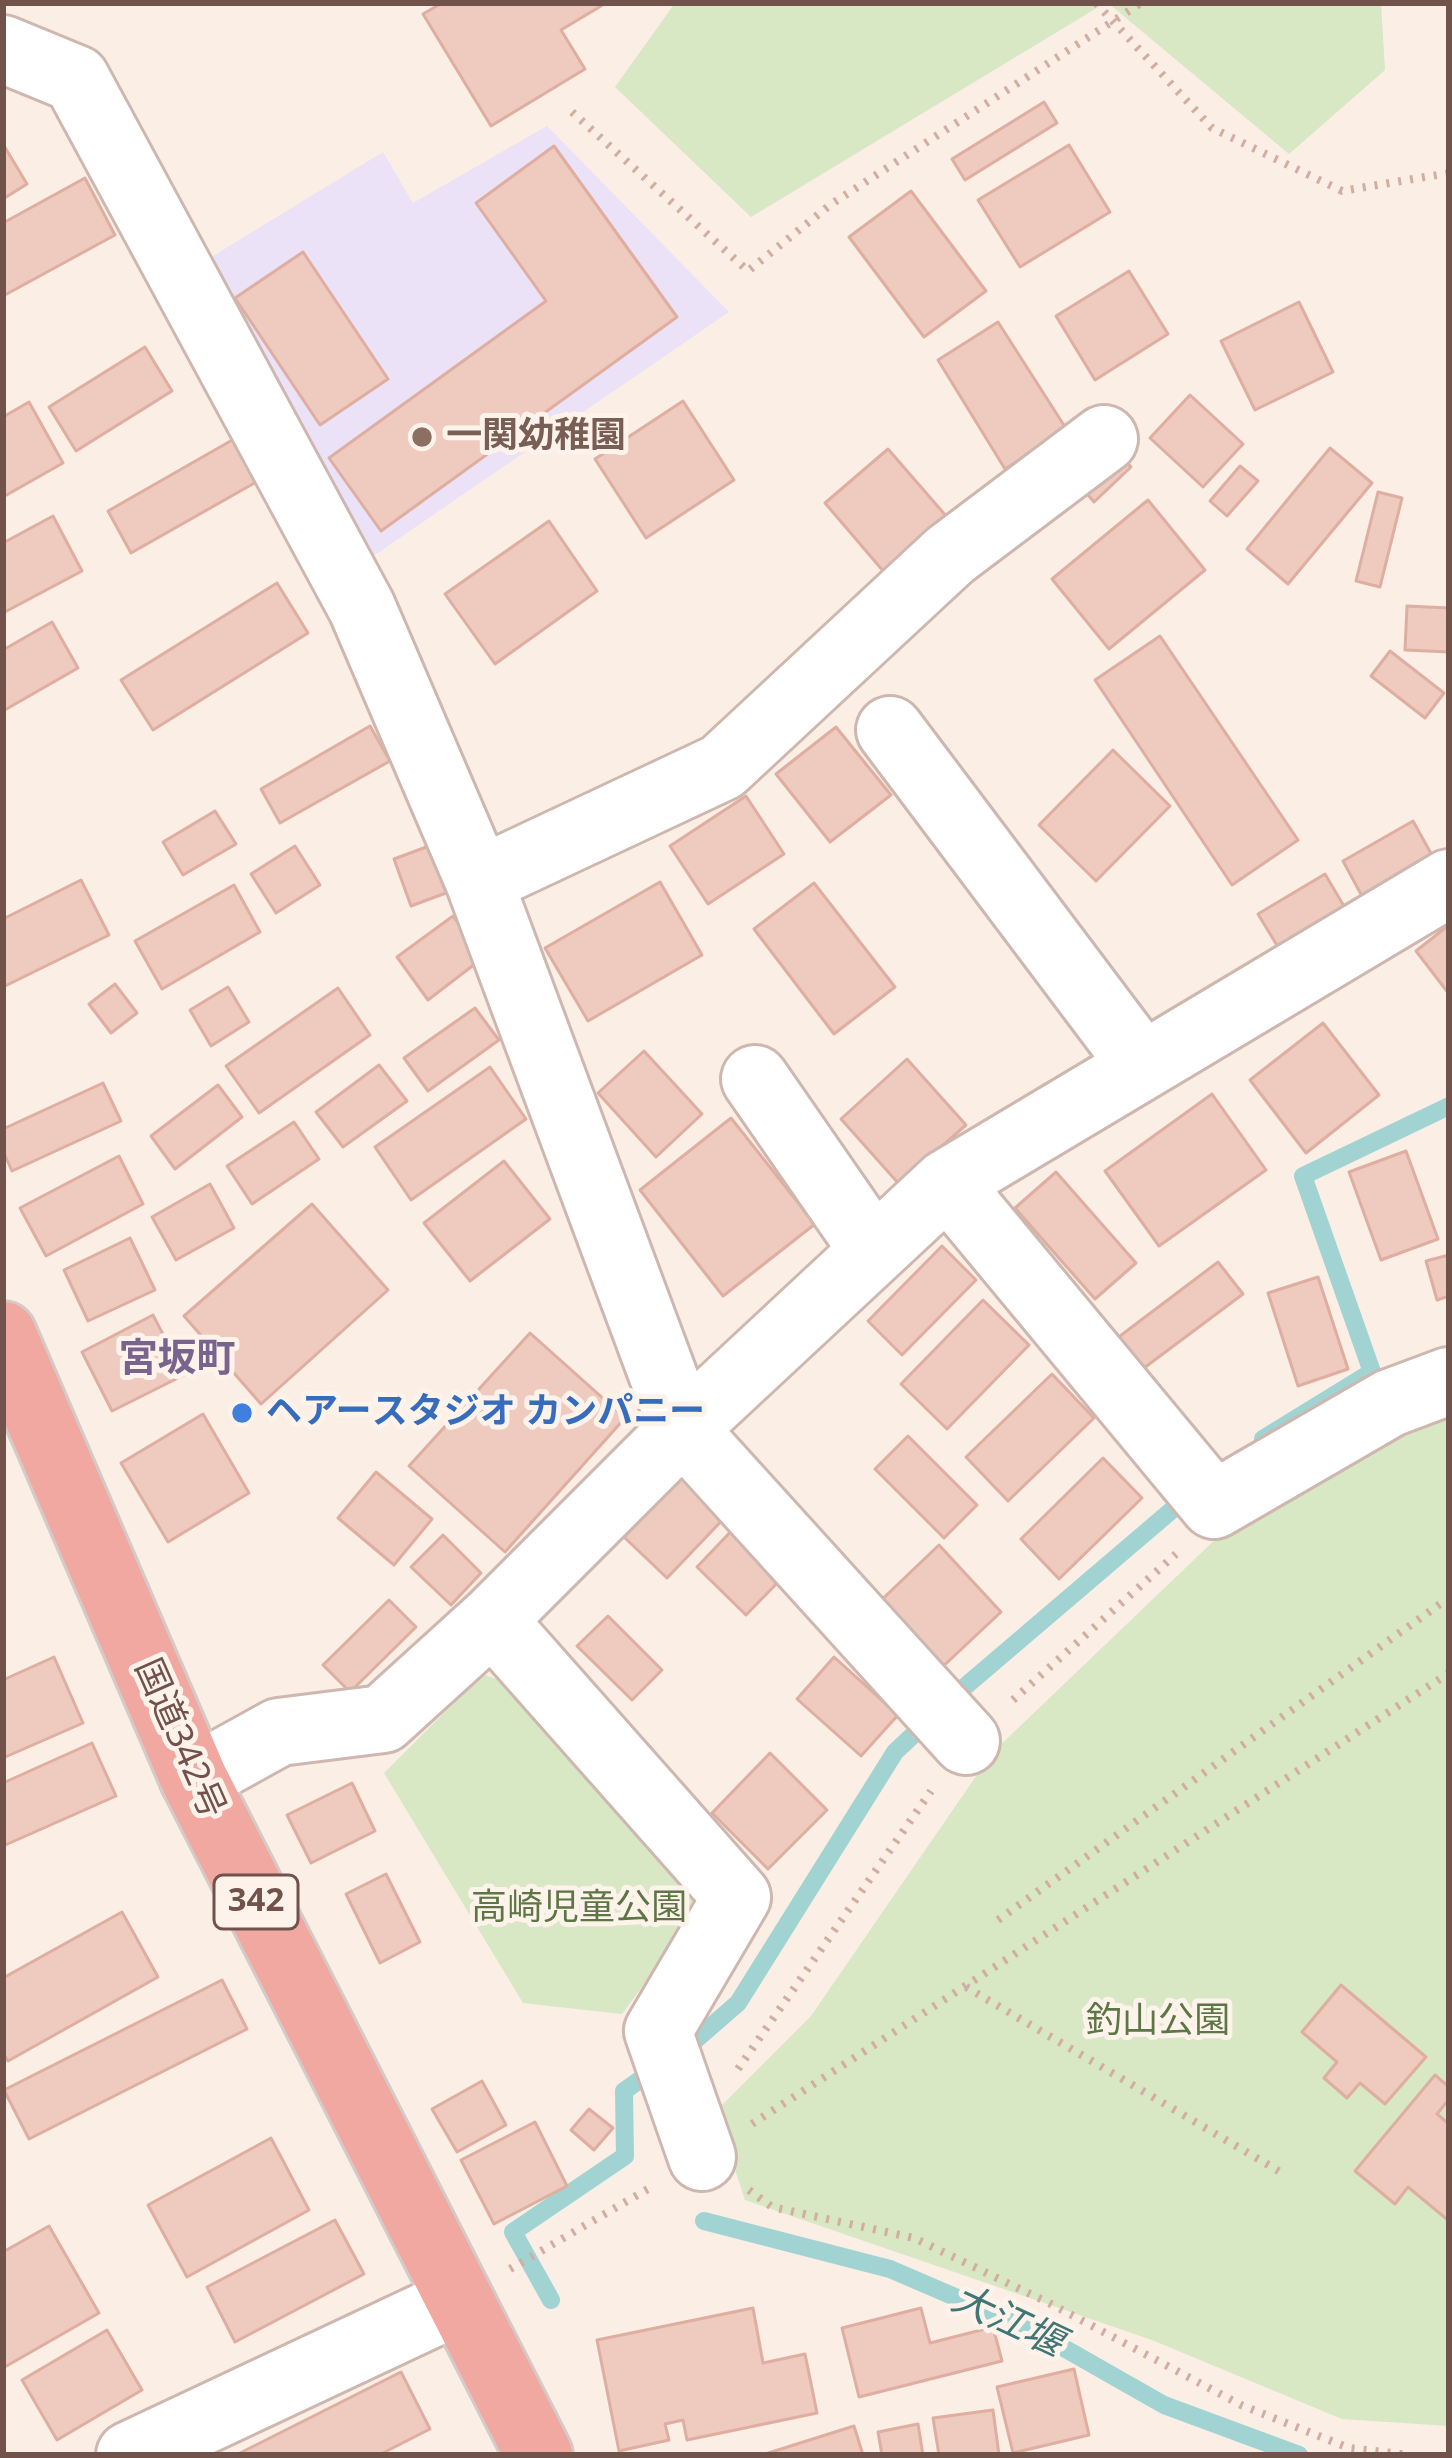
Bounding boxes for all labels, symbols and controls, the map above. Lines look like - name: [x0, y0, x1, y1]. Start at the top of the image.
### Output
- place label: 一関幼稚園: [446, 415, 626, 459]
- marker: 一関幼稚園: [409, 424, 435, 450]
- district label: 宮坂町: [119, 1337, 235, 1383]
- place label: ヘアースタジオ カンパニー: [266, 1391, 705, 1435]
- marker: ヘアースタジオ カンパニー: [229, 1400, 255, 1426]
- street label: 国道342号: [125, 1653, 233, 1825]
- road number: 342: [214, 1875, 298, 1929]
- park label: 高崎児童公園: [471, 1887, 687, 1931]
- park label: 釣山公園: [1086, 2000, 1230, 2044]
- water label: 大江堰: [944, 2276, 1070, 2368]

